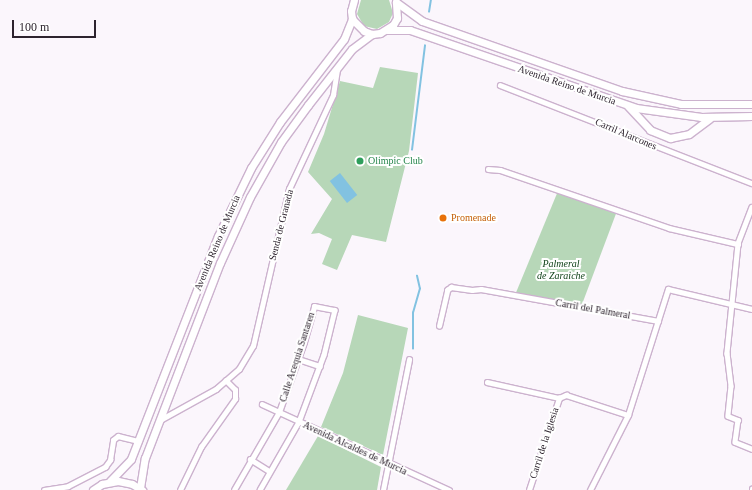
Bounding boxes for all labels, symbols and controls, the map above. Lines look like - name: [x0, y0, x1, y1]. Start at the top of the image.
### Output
- scale bar: [14, 12, 98, 38]
- text: 100 m: [19, 20, 49, 34]
- street label: Avenida Reino de Murcia: [516, 63, 618, 107]
- street label: Carril Alarcones: [593, 116, 659, 152]
- place label: Olimpic Club: [368, 155, 423, 167]
- marker: Olimpic Club: [355, 156, 365, 166]
- street label: Senda de Granada: [266, 188, 296, 262]
- street label: Avenida Reino de Murcia: [191, 193, 243, 293]
- place label: Promenade: [451, 212, 496, 224]
- marker: Promenade: [438, 213, 448, 223]
- park label: Palmeral de Zaraiche: [537, 257, 585, 280]
- street label: Carril del Palmeral: [554, 296, 632, 322]
- street label: Calle Acequia Santaren: [277, 310, 317, 404]
- street label: Carril de la Iglesia: [527, 406, 561, 480]
- street label: Avenida Alcaldes de Murcia: [301, 418, 409, 478]

